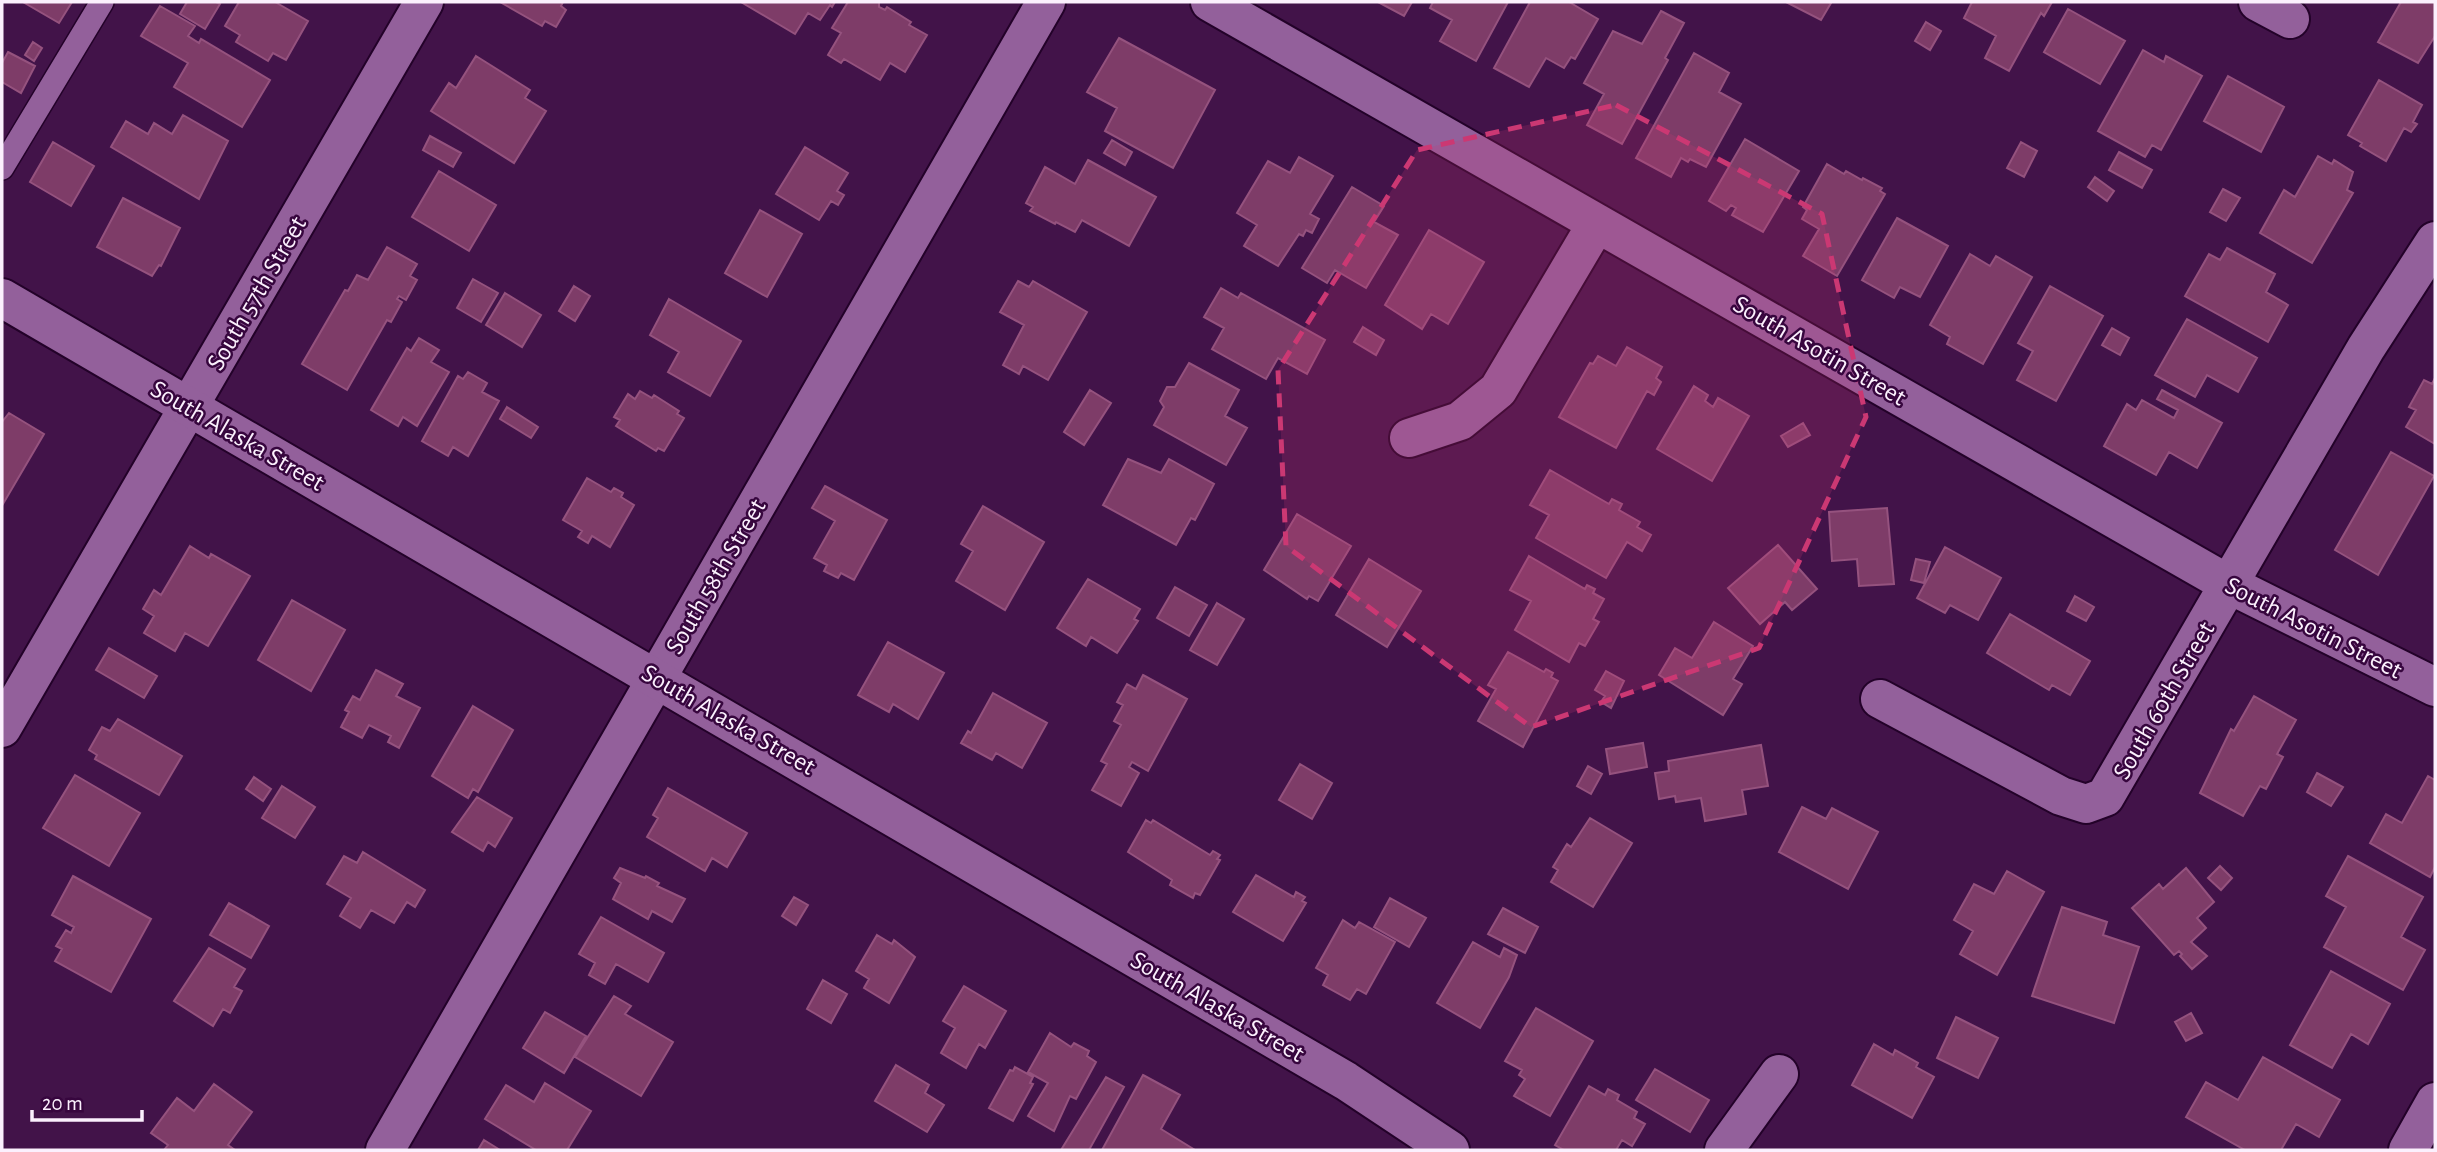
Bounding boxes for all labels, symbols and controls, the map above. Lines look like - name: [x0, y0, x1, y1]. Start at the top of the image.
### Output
- street label: South 57th Street: [202, 212, 311, 375]
- street label: South Asotin Street: [1729, 291, 1910, 411]
- street label: South Alaska Street: [146, 376, 329, 496]
- street label: South 58th Street: [661, 494, 771, 659]
- street label: South Asotin Street: [2221, 572, 2406, 684]
- street label: South 60th Street: [2108, 617, 2219, 784]
- street label: South Alaska Street: [637, 660, 820, 780]
- street label: South Alaska Street: [1126, 947, 1309, 1067]
- scale bar: [32, 1078, 142, 1122]
- text: 20 m: [42, 1093, 83, 1114]

